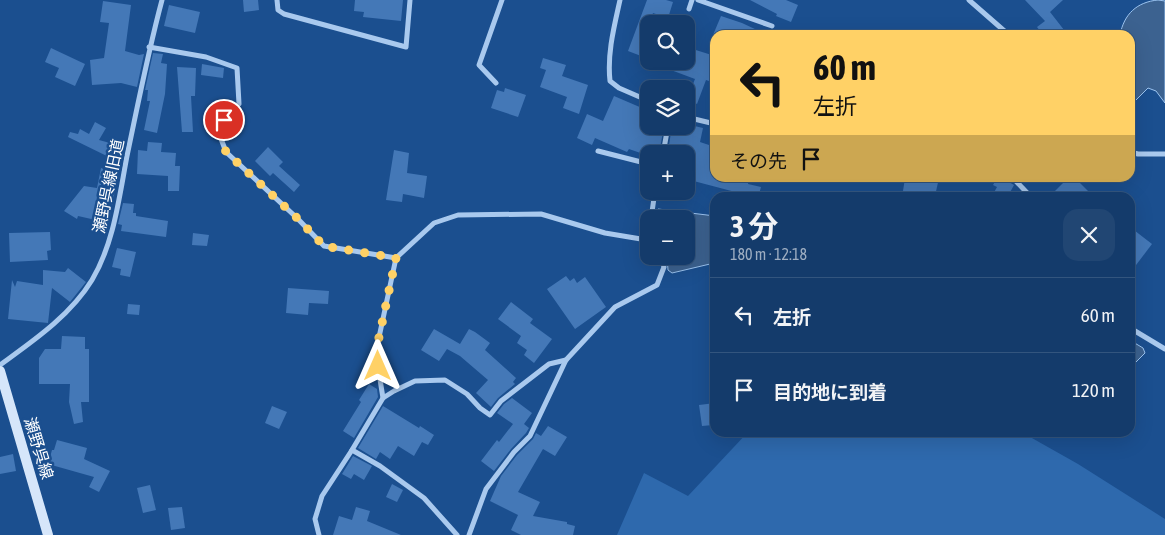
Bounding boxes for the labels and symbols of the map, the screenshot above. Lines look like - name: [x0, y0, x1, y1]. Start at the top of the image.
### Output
- pin: [203, 99, 245, 141]
- street label: 瀬野呉線旧道: [89, 137, 127, 235]
- position arrow: [351, 339, 403, 391]
- street label: 瀬野呉線: [21, 415, 57, 481]

